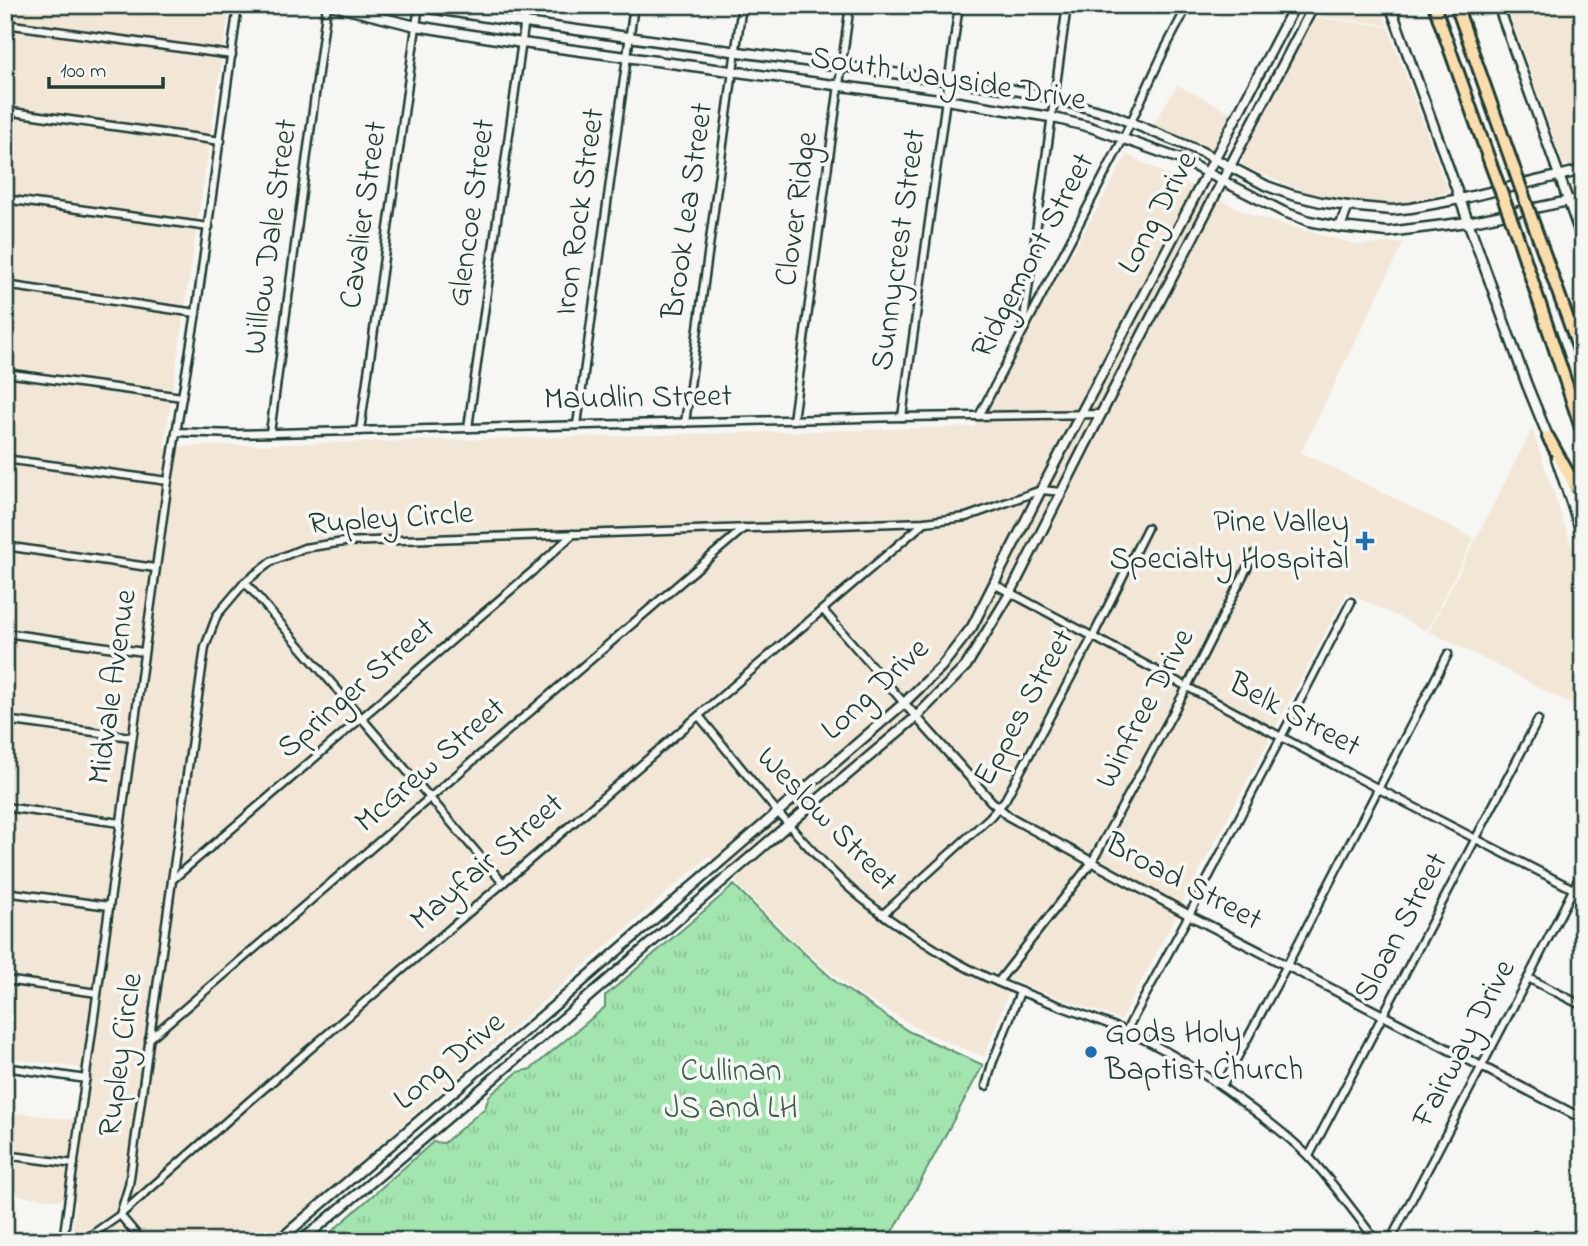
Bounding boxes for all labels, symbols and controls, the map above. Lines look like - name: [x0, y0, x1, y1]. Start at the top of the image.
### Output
- street label: South Wayside Drive: [807, 35, 1090, 125]
- scale bar: [49, 46, 163, 90]
- text: 100 m: [60, 57, 106, 87]
- street label: Brook Lea Street: [650, 100, 727, 323]
- street label: Iron Rock Street: [543, 105, 619, 319]
- street label: Willow Dale Street: [232, 116, 312, 358]
- street label: Glencoe Street: [437, 116, 509, 310]
- street label: Cavalier Street: [329, 118, 401, 312]
- street label: Sunnycrest Street: [860, 126, 940, 374]
- street label: Clover Ridge: [764, 128, 832, 289]
- street label: Long Drive: [1107, 142, 1211, 283]
- street label: Ridgemont Street: [960, 145, 1108, 367]
- street label: Maudlin Street: [543, 374, 733, 424]
- street label: Rupley Circle: [307, 491, 476, 549]
- place label: Pine Valley Specialty Hospital: [1109, 500, 1349, 584]
- marker: Pine Valley Specialty Hospital: [1355, 531, 1375, 551]
- street label: Midvale Avenue: [77, 586, 151, 787]
- street label: Springer Street: [267, 607, 447, 771]
- street label: Winfree Drive: [1084, 620, 1208, 797]
- street label: Eppes Street: [962, 621, 1088, 795]
- street label: Long Drive: [811, 627, 941, 753]
- street label: Belk Street: [1219, 661, 1369, 771]
- street label: McGrew Street: [345, 687, 517, 845]
- street label: Weslow Street: [744, 736, 908, 904]
- street label: Mayfair Street: [401, 782, 576, 943]
- street label: Broad Street: [1095, 821, 1270, 944]
- street label: Sloan Street: [1343, 844, 1461, 1012]
- street label: Fairway Drive: [1400, 951, 1529, 1137]
- street label: Rupley Circle: [87, 969, 157, 1140]
- street label: Long Drive: [384, 1001, 517, 1123]
- place label: Gods Holy Baptist Church: [1104, 1011, 1303, 1095]
- marker: Gods Holy Baptist Church: [1083, 1044, 1099, 1060]
- park label: Cullinan JS and LH: [664, 1049, 798, 1133]

